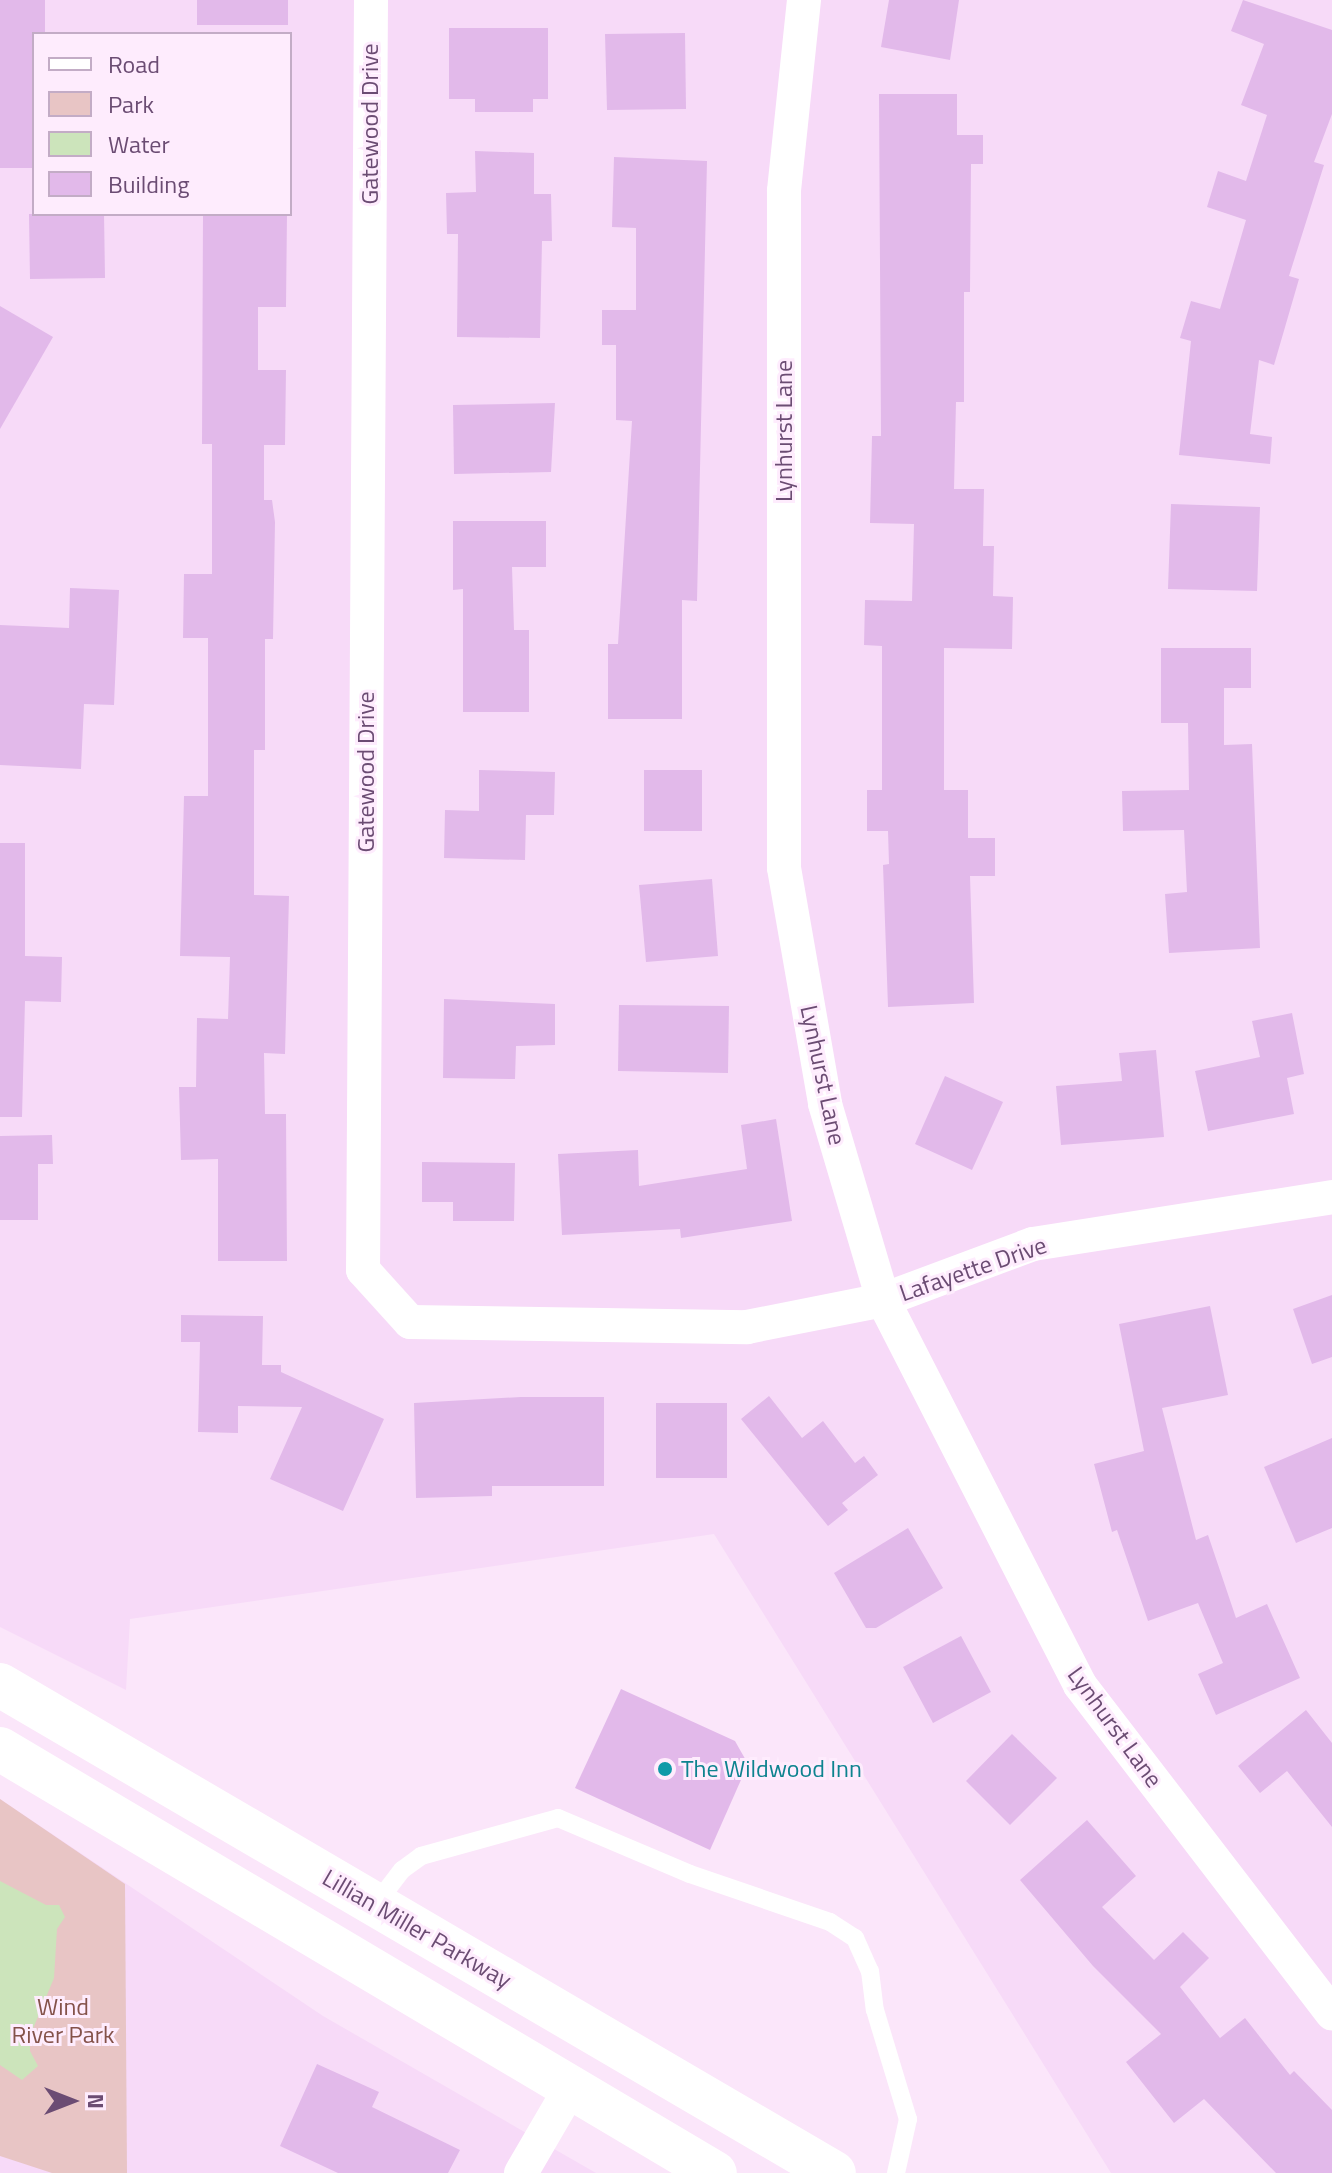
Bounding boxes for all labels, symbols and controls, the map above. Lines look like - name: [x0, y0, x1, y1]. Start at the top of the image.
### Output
- legend: [32, 32, 292, 216]
- street label: Gatewood Drive: [356, 43, 384, 205]
- text: Road: [108, 46, 160, 82]
- text: Park: [108, 86, 154, 122]
- text: Water: [108, 126, 170, 162]
- text: Building: [108, 166, 190, 202]
- street label: Lynhurst Lane: [770, 360, 798, 502]
- street label: Gatewood Drive: [352, 691, 380, 853]
- street label: Lynhurst Lane: [794, 1002, 852, 1148]
- street label: Lafayette Drive: [896, 1230, 1050, 1308]
- street label: Lynhurst Lane: [1062, 1661, 1168, 1793]
- place label: The Wildwood Inn: [681, 1755, 862, 1783]
- marker: The Wildwood Inn: [656, 1760, 674, 1778]
- street label: Lillian Miller Parkway: [318, 1863, 516, 1995]
- park label: Wind River Park: [11, 1993, 115, 2049]
- north arrow: [32, 2061, 112, 2141]
- text: N: [79, 2093, 113, 2109]

